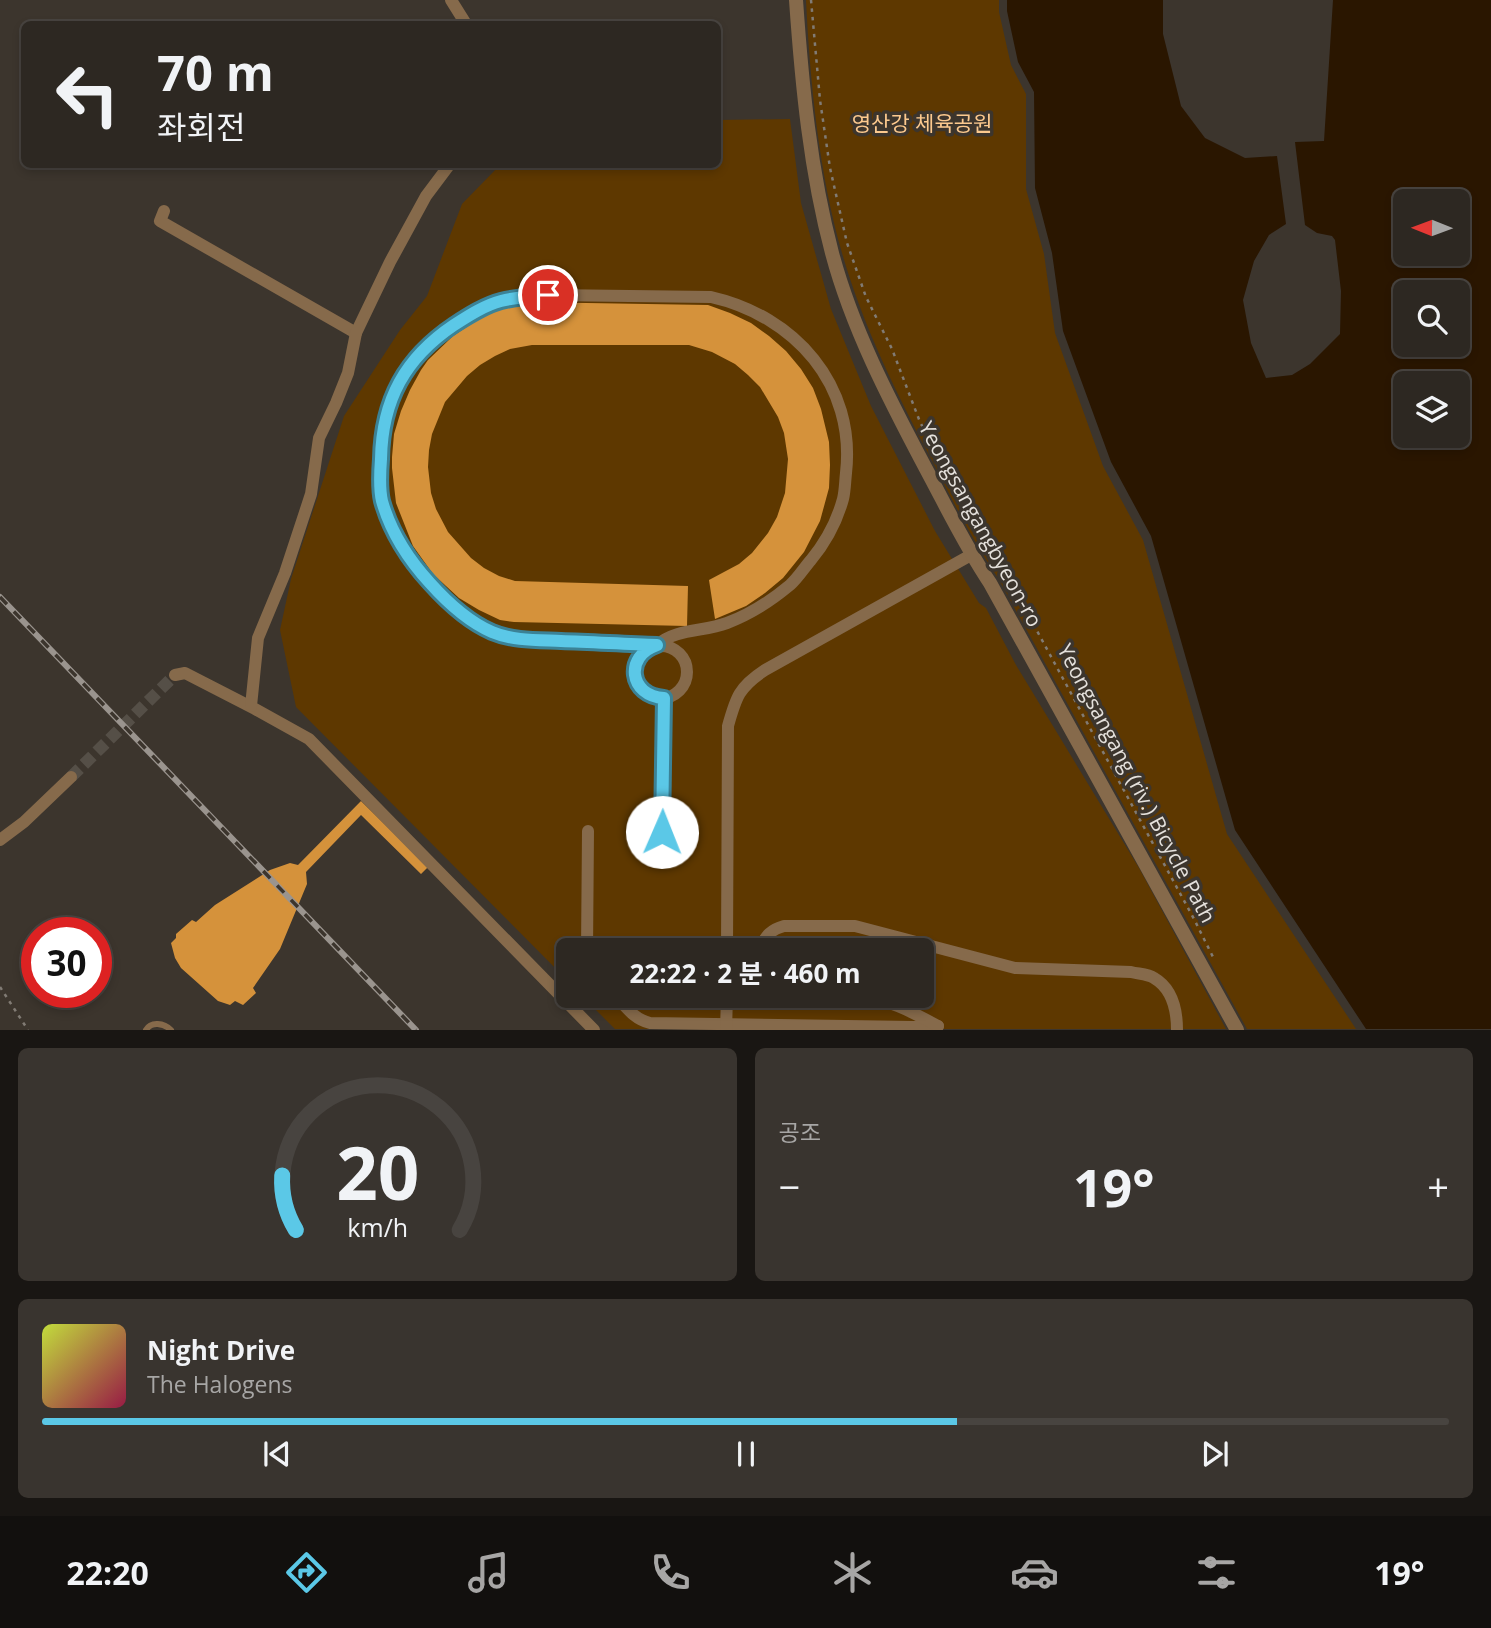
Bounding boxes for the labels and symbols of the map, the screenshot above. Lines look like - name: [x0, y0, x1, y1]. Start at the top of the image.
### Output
- park label: 영산강 체육공원: [852, 109, 992, 137]
- north arrow: [1393, 189, 1470, 266]
- pin: [518, 265, 578, 325]
- street label: Yeongsangangbyeon-ro: [913, 416, 1049, 632]
- street label: Yeongsangang (riv.) Bicycle Path: [1051, 639, 1223, 927]
- position arrow: [625, 795, 699, 869]
- speed limit sign: 30: [21, 917, 112, 1008]

